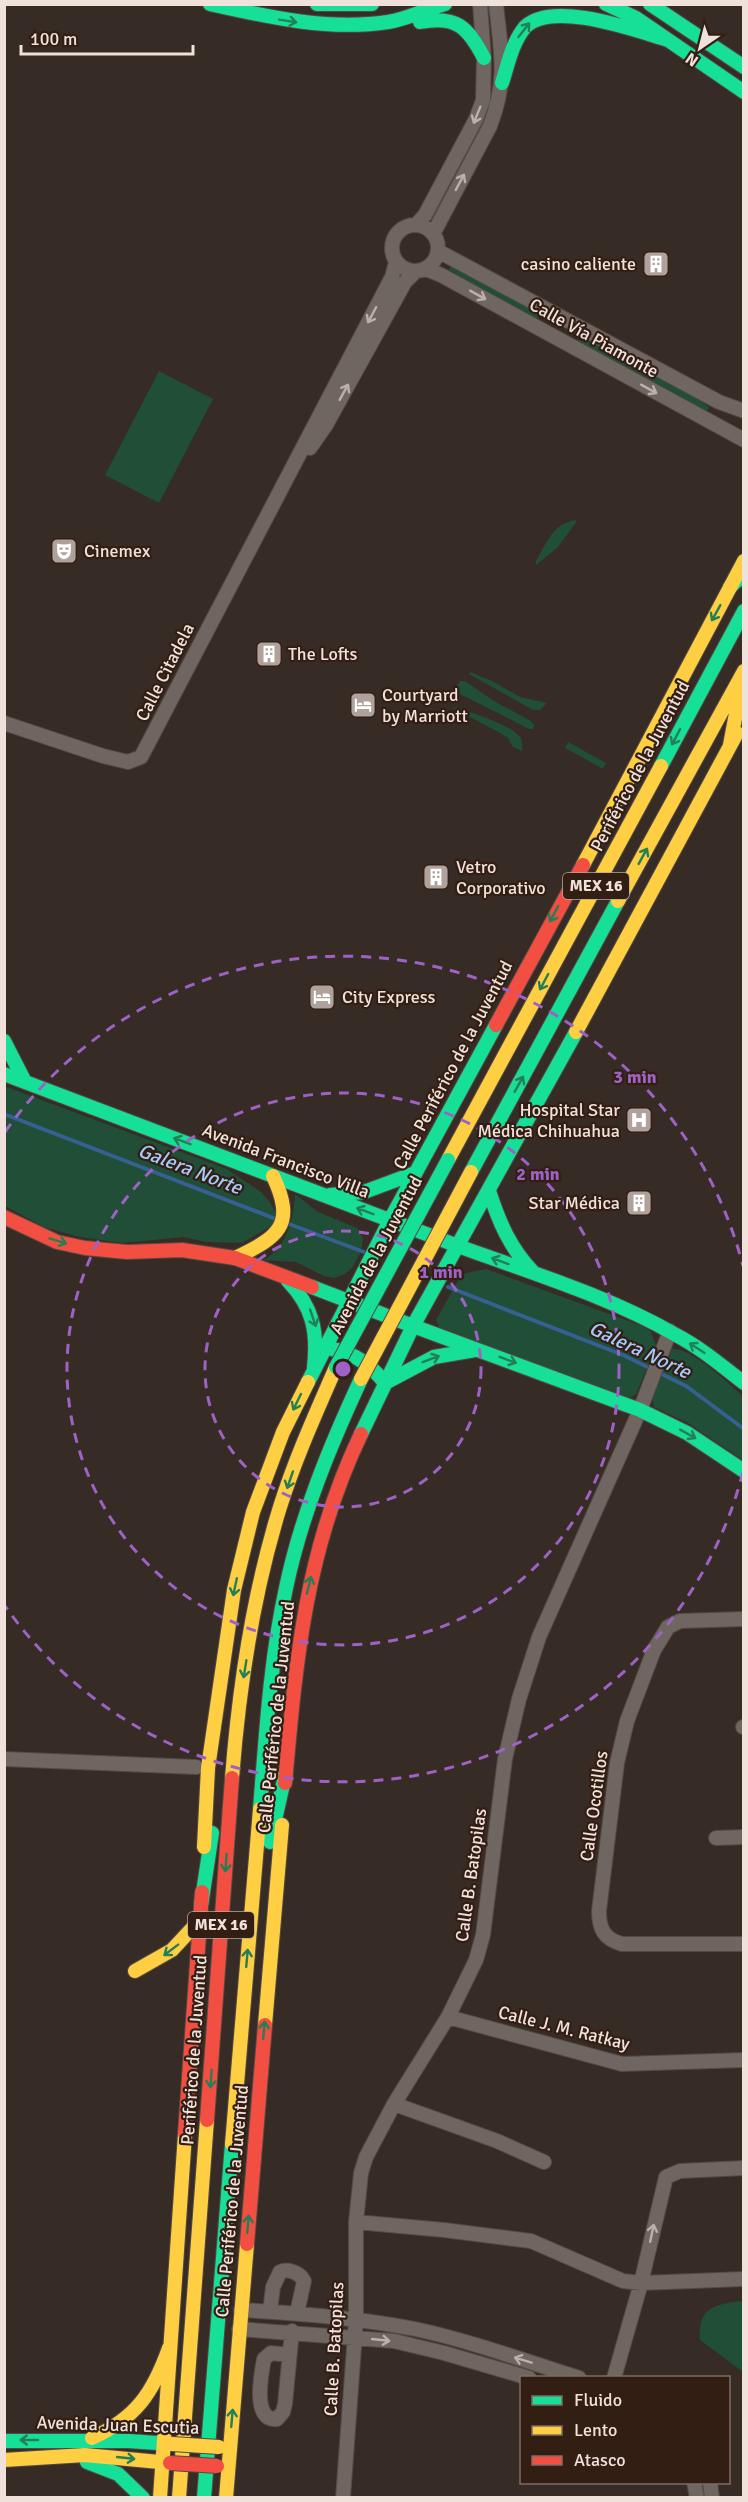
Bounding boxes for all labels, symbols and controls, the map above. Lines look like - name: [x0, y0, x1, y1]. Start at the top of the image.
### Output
- one-way arrow: [277, 15, 297, 26]
- scale bar: [21, 18, 194, 56]
- north arrow: [670, 18, 730, 78]
- one-way arrow: [518, 22, 531, 38]
- text: 100 m: [30, 28, 77, 50]
- text: N: [682, 48, 702, 71]
- one-way arrow: [471, 106, 482, 124]
- one-way arrow: [455, 173, 466, 191]
- building icon: casino caliente: [641, 249, 671, 279]
- place label: casino caliente: [521, 253, 636, 275]
- one-way arrow: [469, 289, 486, 301]
- street label: Calle Vía Piamonte: [526, 293, 662, 383]
- one-way arrow: [366, 306, 378, 323]
- one-way arrow: [640, 383, 657, 395]
- one-way arrow: [338, 384, 350, 401]
- theatre icon: Cinemex: [49, 536, 79, 566]
- place label: Cinemex: [84, 540, 151, 562]
- one-way arrow: [710, 604, 722, 621]
- street label: Calle Citadela: [131, 619, 199, 725]
- building icon: The Lofts: [254, 639, 284, 669]
- place label: The Lofts: [288, 643, 358, 665]
- street label: Periférico de la Juventud: [586, 677, 694, 855]
- place label: Courtyard by Marriott: [382, 684, 468, 727]
- hotel icon: Courtyard by Marriott: [348, 690, 378, 720]
- one-way arrow: [670, 727, 681, 745]
- one-way arrow: [638, 848, 649, 866]
- place label: Vetro Corporativo: [456, 856, 546, 899]
- building icon: Vetro Corporativo: [421, 862, 451, 892]
- road number: MEX 16: [563, 873, 629, 899]
- one-way arrow: [548, 905, 560, 923]
- street label: Calle Periférico de la Juventud: [389, 957, 517, 1173]
- one-way arrow: [538, 973, 549, 991]
- hotel icon: City Express: [307, 982, 337, 1012]
- place label: City Express: [342, 986, 436, 1008]
- text: 3 min: [613, 1066, 657, 1088]
- one-way arrow: [514, 1075, 525, 1093]
- place label: Hospital Star Médica Chihuahua: [477, 1099, 620, 1142]
- hospital icon: Hospital Star Médica Chihuahua: [624, 1105, 654, 1135]
- street label: Avenida Francisco Villa: [199, 1119, 373, 1203]
- one-way arrow: [173, 1135, 192, 1146]
- water label: Galera Norte: [135, 1138, 246, 1201]
- text: 2 min: [516, 1163, 560, 1185]
- street label: Avenida de la Juventud: [325, 1172, 427, 1338]
- building icon: Star Médica: [624, 1188, 654, 1218]
- place label: Star Médica: [528, 1192, 620, 1214]
- one-way arrow: [356, 1204, 374, 1215]
- one-way arrow: [48, 1236, 67, 1247]
- one-way arrow: [491, 1255, 509, 1266]
- text: 1 min: [419, 1261, 463, 1283]
- one-way arrow: [308, 1308, 319, 1327]
- water label: Galera Norte: [585, 1316, 696, 1385]
- one-way arrow: [689, 1342, 706, 1354]
- one-way arrow: [421, 1353, 439, 1364]
- one-way arrow: [498, 1355, 516, 1366]
- centre of rings: [333, 1359, 353, 1379]
- one-way arrow: [290, 1393, 302, 1411]
- one-way arrow: [679, 1428, 696, 1440]
- one-way arrow: [283, 1470, 294, 1489]
- one-way arrow: [229, 1576, 240, 1596]
- one-way arrow: [304, 1576, 316, 1595]
- street label: Calle Periférico de la Juventud: [253, 1600, 299, 1834]
- one-way arrow: [239, 1659, 250, 1679]
- street label: Calle Ocotillos: [575, 1749, 613, 1863]
- street label: Calle B. Batopilas: [451, 1807, 491, 1943]
- one-way arrow: [220, 1853, 231, 1873]
- road number: MEX 16: [188, 1912, 254, 1938]
- one-way arrow: [163, 1943, 179, 1956]
- one-way arrow: [241, 1948, 252, 1968]
- street label: Periférico de la Juventud: [176, 1954, 212, 2146]
- street label: Calle J. M. Ratkay: [496, 2001, 633, 2055]
- one-way arrow: [259, 2020, 270, 2040]
- one-way arrow: [205, 2068, 216, 2088]
- street label: Calle Periférico de la Juventud: [211, 2084, 253, 2318]
- one-way arrow: [243, 2214, 254, 2234]
- one-way arrow: [647, 2224, 658, 2244]
- street label: Calle B. Batopilas: [319, 2281, 349, 2417]
- one-way arrow: [371, 2335, 391, 2346]
- one-way arrow: [514, 2354, 533, 2365]
- legend: [520, 2376, 730, 2484]
- text: Fluido: [574, 2389, 622, 2411]
- one-way arrow: [227, 2409, 238, 2429]
- street label: Avenida Juan Escutia: [36, 2411, 200, 2439]
- text: Lento: [574, 2419, 617, 2441]
- one-way arrow: [20, 2434, 40, 2446]
- text: Atasco: [574, 2449, 626, 2471]
- one-way arrow: [115, 2453, 135, 2464]

